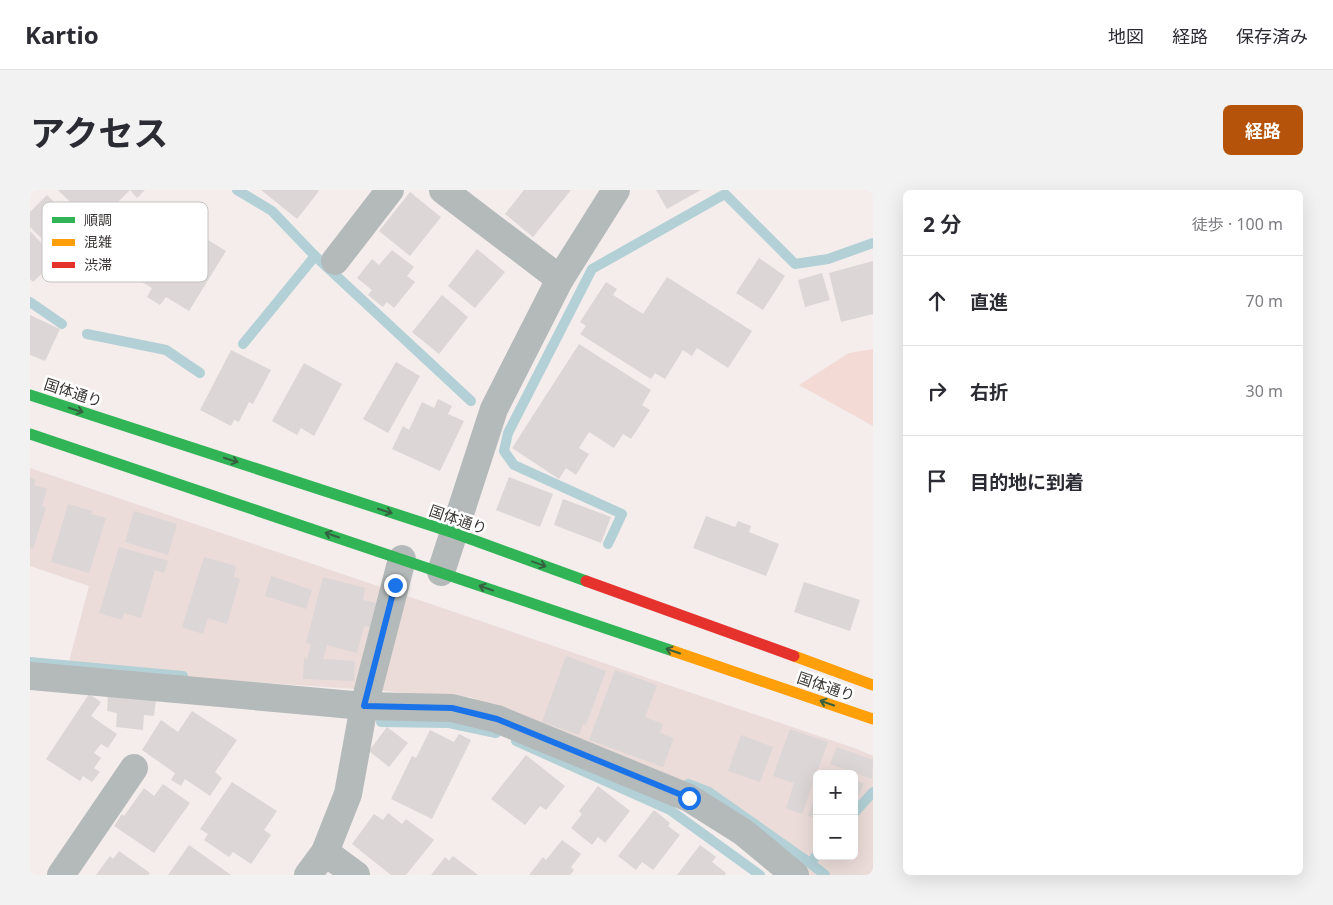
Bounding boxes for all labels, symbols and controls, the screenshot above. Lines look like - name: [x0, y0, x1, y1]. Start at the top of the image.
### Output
- text: Kartio: [25, 18, 99, 51]
- text: 地図: [1108, 24, 1144, 48]
- text: 経路: [1172, 24, 1208, 48]
- text: 保存済み: [1236, 24, 1308, 48]
- button: 経路: [1223, 105, 1303, 155]
- text: アクセス: [30, 109, 168, 156]
- legend: [42, 202, 208, 282]
- text: 順調: [84, 210, 112, 229]
- text: 2 分: [923, 210, 961, 238]
- text: 徒歩 · 100 m: [1192, 213, 1283, 235]
- text: 混雑: [84, 232, 112, 251]
- text: 渋滞: [84, 255, 112, 274]
- icon: ahead: [923, 287, 951, 315]
- text: 直進: [970, 289, 1008, 315]
- text: 70 m: [1246, 290, 1283, 312]
- street label: 国体通り: [42, 373, 105, 411]
- icon: right: [923, 377, 951, 405]
- text: 右折: [970, 379, 1008, 405]
- text: 30 m: [1246, 380, 1283, 402]
- one-way arrow: [68, 405, 84, 415]
- one-way arrow: [222, 456, 238, 466]
- icon: arrive: [923, 467, 951, 495]
- text: 目的地に到着: [970, 469, 1084, 495]
- street label: 国体通り: [427, 500, 490, 538]
- one-way arrow: [377, 507, 393, 516]
- one-way arrow: [325, 530, 340, 539]
- one-way arrow: [531, 560, 546, 569]
- route end: [384, 574, 407, 597]
- one-way arrow: [478, 582, 494, 592]
- one-way arrow: [666, 646, 681, 655]
- street label: 国体通り: [795, 667, 858, 705]
- one-way arrow: [819, 698, 835, 708]
- map controls: [813, 770, 858, 860]
- button: +: [813, 770, 858, 815]
- route start: [678, 787, 701, 810]
- button: −: [813, 815, 858, 860]

